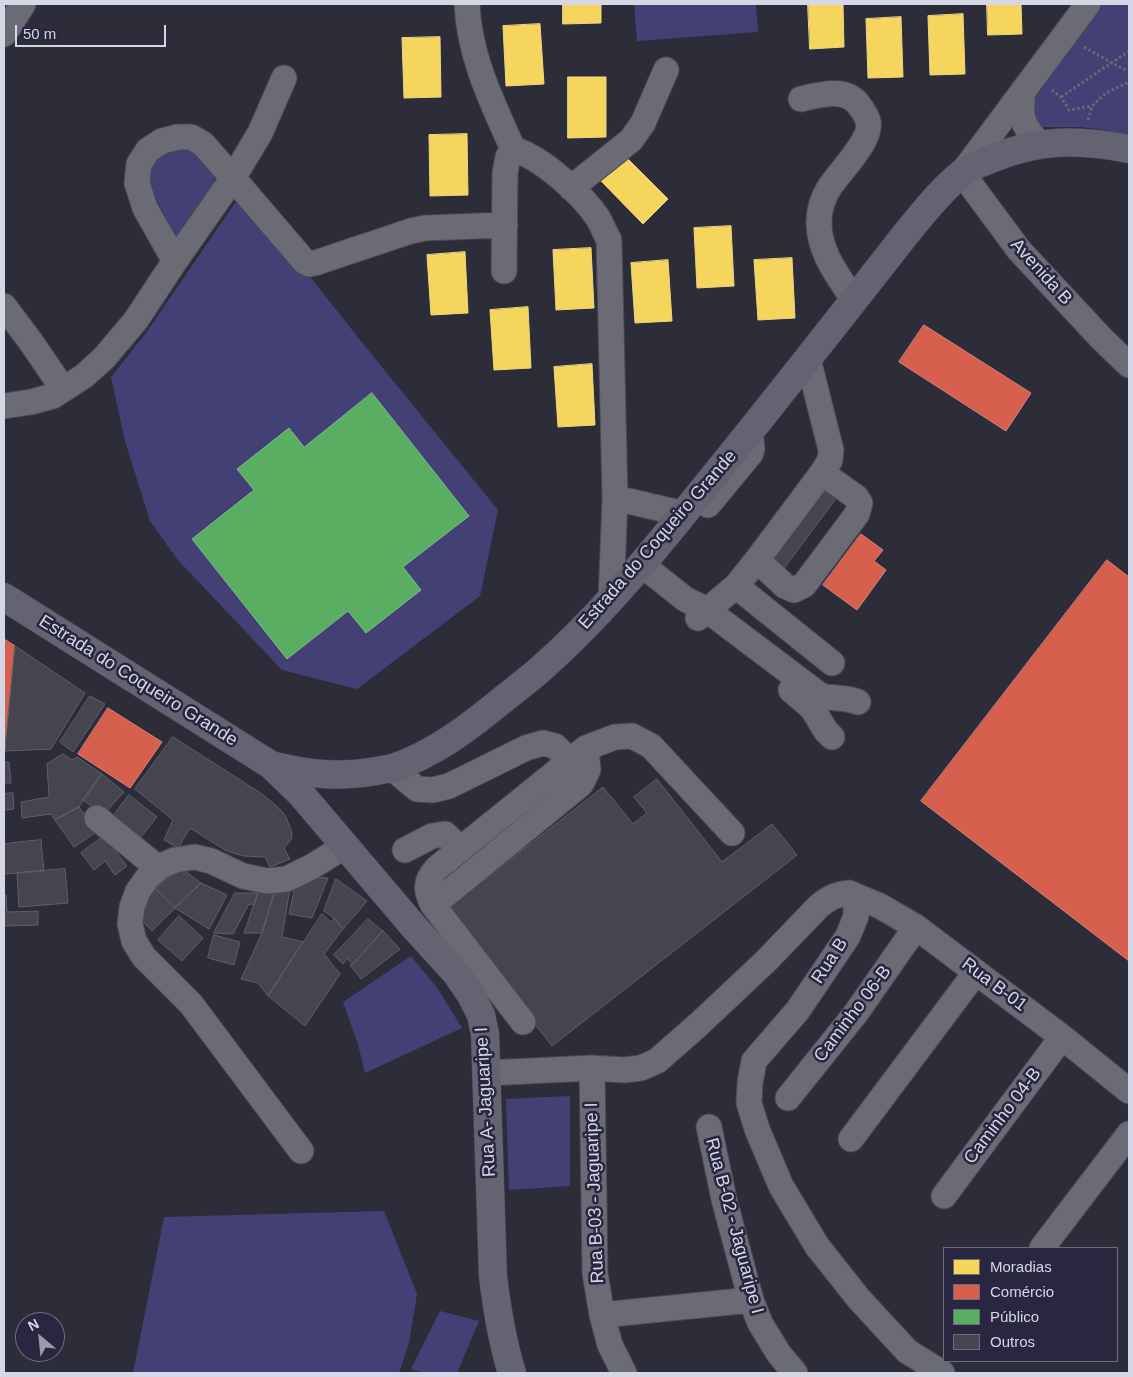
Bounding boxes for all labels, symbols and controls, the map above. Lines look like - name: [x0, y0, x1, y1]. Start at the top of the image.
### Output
- scale bar: [18, 15, 169, 47]
- text: 50 m: [23, 25, 56, 42]
- street label: Avenida B: [1006, 234, 1076, 310]
- street label: Estrada do Coqueiro Grande: [574, 446, 742, 634]
- street label: Estrada do Coqueiro Grande: [35, 611, 241, 751]
- street label: Rua B: [807, 934, 853, 988]
- street label: Rua B-01: [957, 953, 1031, 1017]
- street label: Caminho 06-B: [810, 962, 896, 1066]
- street label: Rua A- Jaguaripe I: [471, 1026, 501, 1178]
- street label: Caminho 04-B: [960, 1064, 1046, 1168]
- street label: Rua B-03 - Jaguaripe I: [581, 1102, 609, 1284]
- street label: Rua B-02 - Jaguaripe I: [700, 1136, 768, 1316]
- legend: [943, 1247, 1118, 1362]
- text: Moradias: [990, 1258, 1052, 1275]
- text: Comércio: [990, 1283, 1054, 1300]
- text: Público: [990, 1308, 1039, 1325]
- north arrow: [15, 1312, 65, 1362]
- text: N: [25, 1315, 42, 1334]
- text: Outros: [990, 1333, 1035, 1350]

